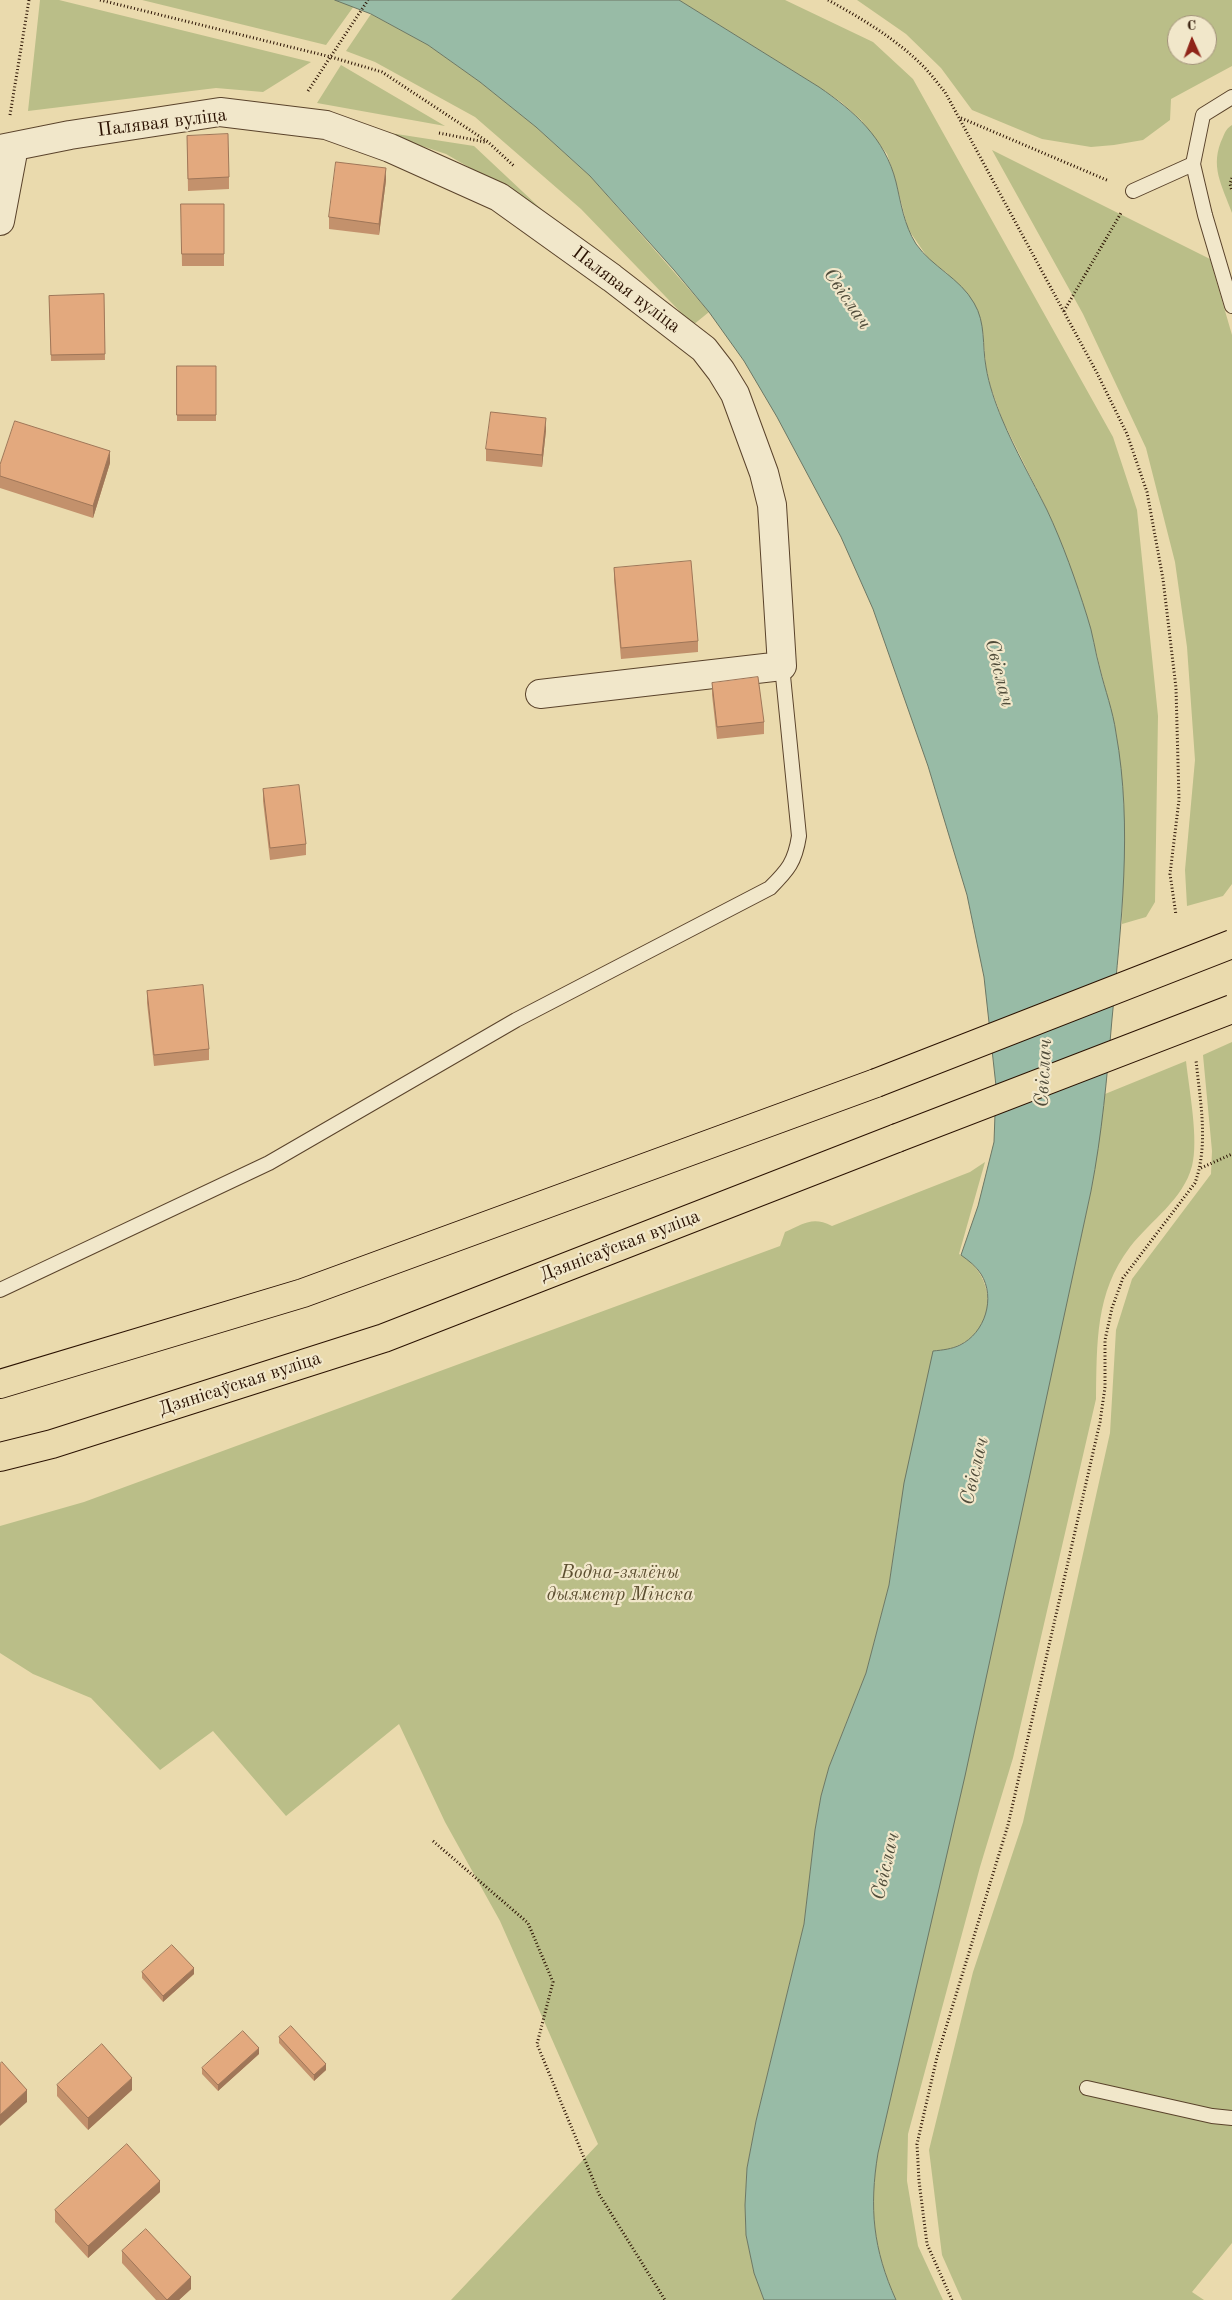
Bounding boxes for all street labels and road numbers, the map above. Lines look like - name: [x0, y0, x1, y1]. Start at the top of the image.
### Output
- street label: Палявая вуліца: [96, 104, 228, 142]
- street label: Палявая вуліца: [567, 242, 685, 338]
- street label: Дзянісаўская вуліца: [537, 1205, 703, 1287]
- street label: Дзянісаўская вуліца: [156, 1347, 324, 1421]

